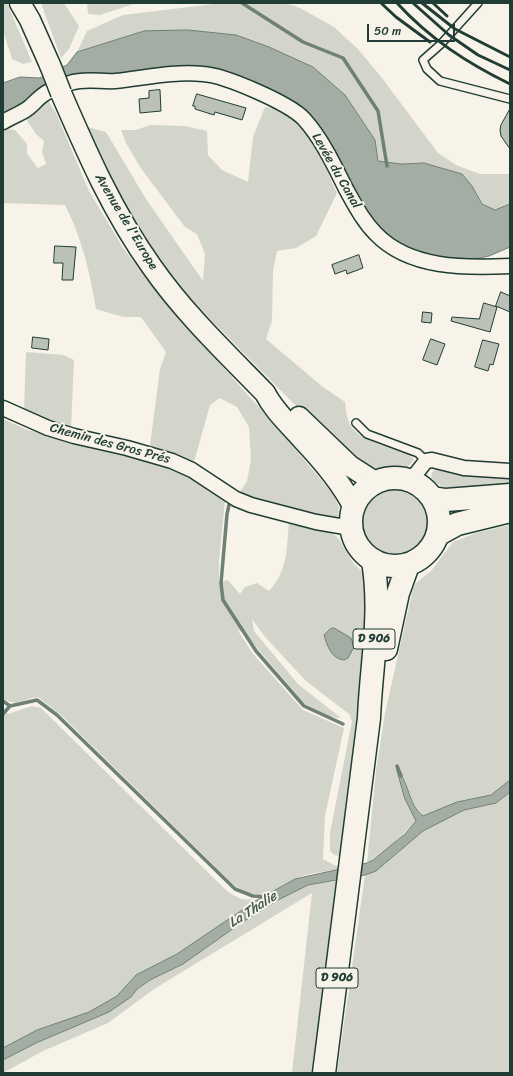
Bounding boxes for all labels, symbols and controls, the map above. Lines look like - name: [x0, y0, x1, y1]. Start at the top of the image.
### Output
- scale bar: [369, 16, 457, 42]
- text: 50 m: [374, 20, 401, 42]
- street label: Levée du Canal: [308, 130, 364, 212]
- street label: Avenue de l'Europe: [91, 171, 161, 273]
- street label: Chemin des Gros Prés: [48, 420, 172, 468]
- road number: D 906: [353, 629, 395, 649]
- water label: La Thalie: [226, 888, 280, 932]
- road number: D 906: [316, 968, 358, 988]

